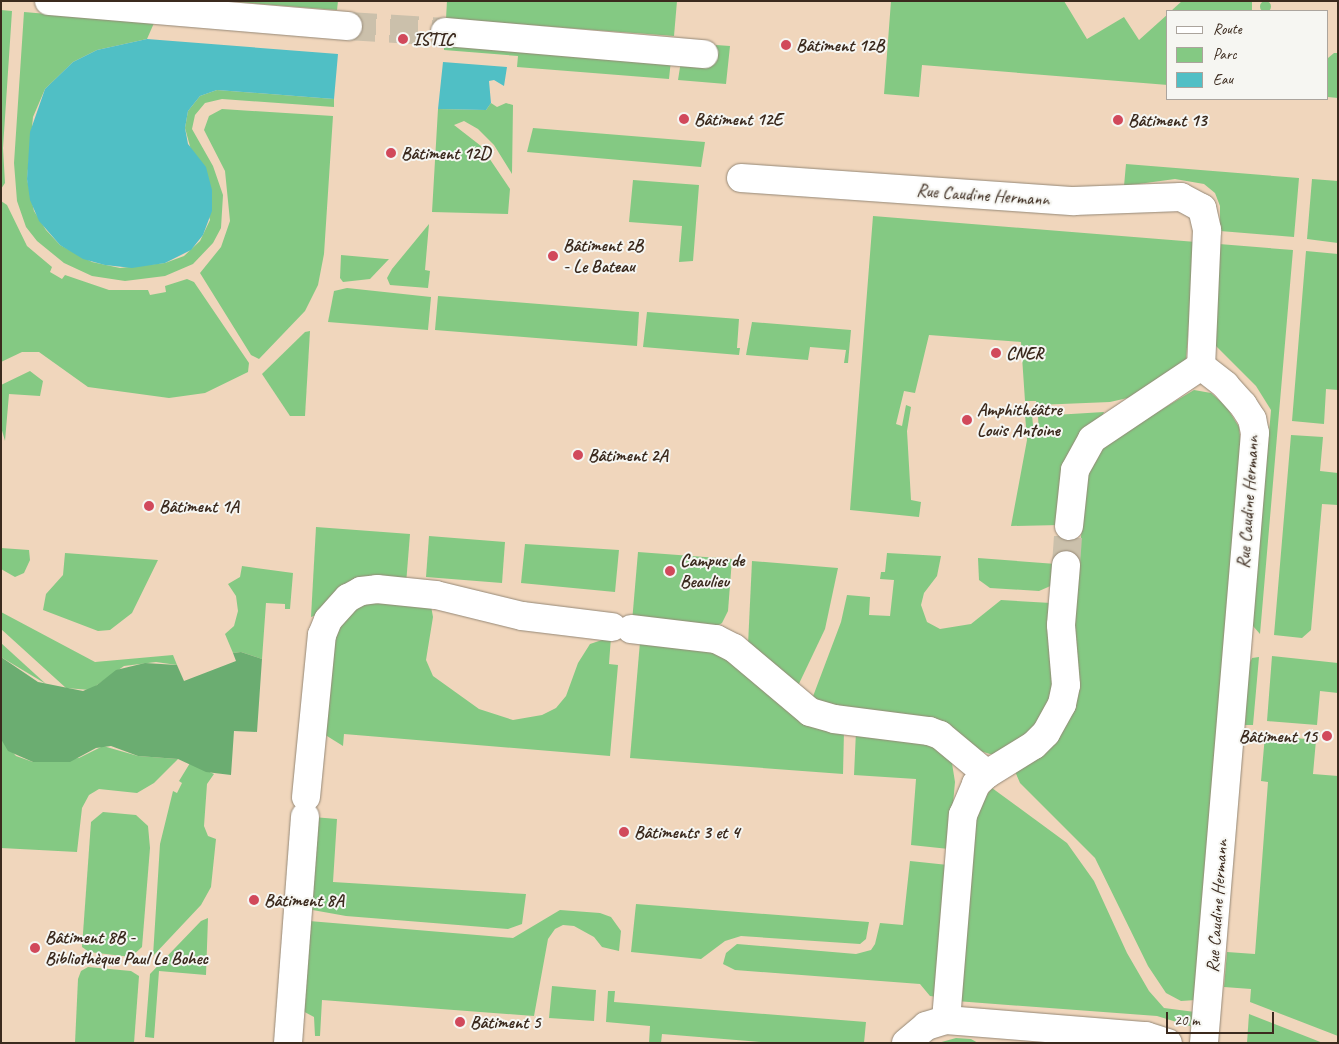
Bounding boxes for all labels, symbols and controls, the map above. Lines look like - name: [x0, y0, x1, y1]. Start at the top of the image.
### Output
- legend: [1166, 10, 1329, 100]
- text: Route: [1213, 20, 1242, 39]
- place label: ISTIC: [413, 28, 454, 50]
- marker: ISTIC: [397, 33, 409, 45]
- place label: Bâtiment 12B: [796, 34, 884, 56]
- marker: Bâtiment 12B: [780, 39, 792, 51]
- text: Parc: [1213, 45, 1237, 64]
- text: Eau: [1213, 70, 1233, 89]
- place label: Bâtiment 12E: [694, 108, 782, 130]
- place label: Bâtiment 13: [1128, 109, 1207, 131]
- marker: Bâtiment 12E: [678, 113, 690, 125]
- marker: Bâtiment 13: [1112, 114, 1124, 126]
- place label: Bâtiment 12D: [401, 142, 490, 164]
- marker: Bâtiment 12D: [385, 147, 397, 159]
- street label: Rue Caudine Hermann: [915, 180, 1051, 210]
- place label: Bâtiment 2B - Le Bateau: [563, 235, 643, 278]
- marker: Bâtiment 2B - Le Bateau: [547, 250, 559, 262]
- place label: CNER: [1006, 342, 1044, 364]
- marker: CNER: [990, 347, 1002, 359]
- place label: Amphithéâtre Louis Antoine: [977, 399, 1062, 442]
- marker: Amphithéâtre Louis Antoine: [961, 414, 973, 426]
- street label: Rue Caudine Hermann: [1233, 434, 1263, 570]
- place label: Bâtiment 2A: [588, 444, 668, 466]
- marker: Bâtiment 2A: [572, 449, 584, 461]
- place label: Bâtiment 1A: [159, 495, 239, 517]
- marker: Bâtiment 1A: [143, 500, 155, 512]
- place label: Campus de Beaulieu: [680, 550, 744, 592]
- marker: Campus de Beaulieu: [664, 565, 676, 577]
- place label: Bâtiment 15: [1239, 725, 1317, 747]
- marker: Bâtiment 15: [1321, 730, 1333, 742]
- place label: Bâtiments 3 et 4: [634, 821, 740, 843]
- marker: Bâtiments 3 et 4: [618, 826, 630, 838]
- street label: Rue Caudine Hermann: [1202, 838, 1232, 974]
- place label: Bâtiment 8A: [264, 889, 344, 911]
- marker: Bâtiment 8A: [248, 894, 260, 906]
- place label: Bâtiment 8B - Bibliothèque Paul Le Bohec: [45, 927, 208, 970]
- marker: Bâtiment 8B - Bibliothèque Paul Le Bohec: [29, 942, 41, 954]
- scale bar: [1169, 1002, 1276, 1034]
- place label: Bâtiment 5: [470, 1011, 540, 1033]
- text: 20 m: [1174, 1011, 1200, 1030]
- marker: Bâtiment 5: [454, 1016, 466, 1028]

